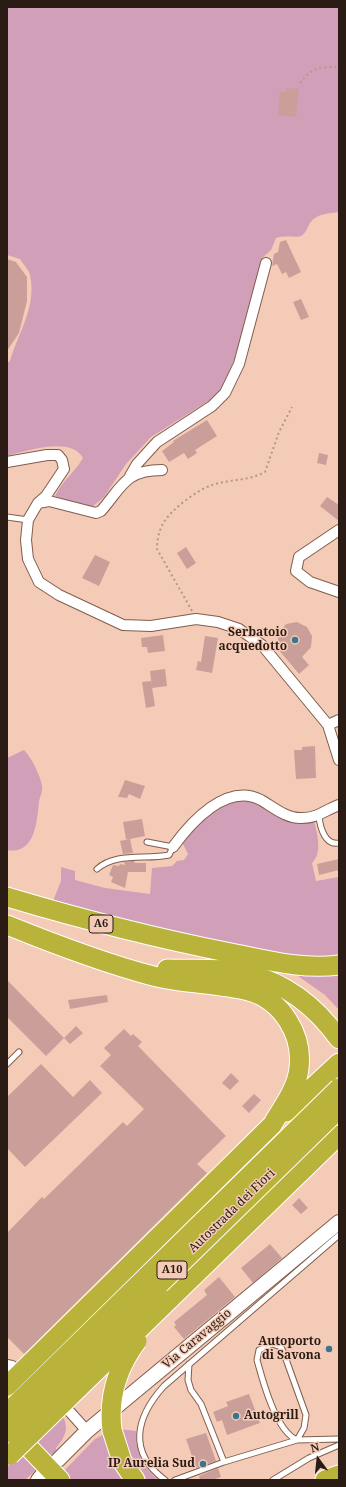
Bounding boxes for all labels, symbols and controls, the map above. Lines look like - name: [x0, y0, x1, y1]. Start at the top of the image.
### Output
- place label: Serbatoio acquedotto: [219, 626, 287, 654]
- marker: Serbatoio acquedotto: [290, 635, 300, 645]
- road number: A6: [89, 915, 113, 933]
- street label: Autostrada dei Fiori: [186, 1166, 278, 1256]
- road number: A10: [157, 1261, 187, 1279]
- street label: Via Caravaggio: [160, 1306, 234, 1372]
- place label: Autoporto di Savona: [258, 1335, 321, 1363]
- marker: Autoporto di Savona: [324, 1344, 334, 1354]
- place label: Autogrill: [244, 1409, 299, 1423]
- marker: Autogrill: [231, 1411, 241, 1421]
- north arrow: [298, 1439, 338, 1479]
- text: N: [309, 1439, 321, 1455]
- place label: IP Aurelia Sud: [108, 1457, 195, 1471]
- marker: IP Aurelia Sud: [198, 1459, 208, 1469]

